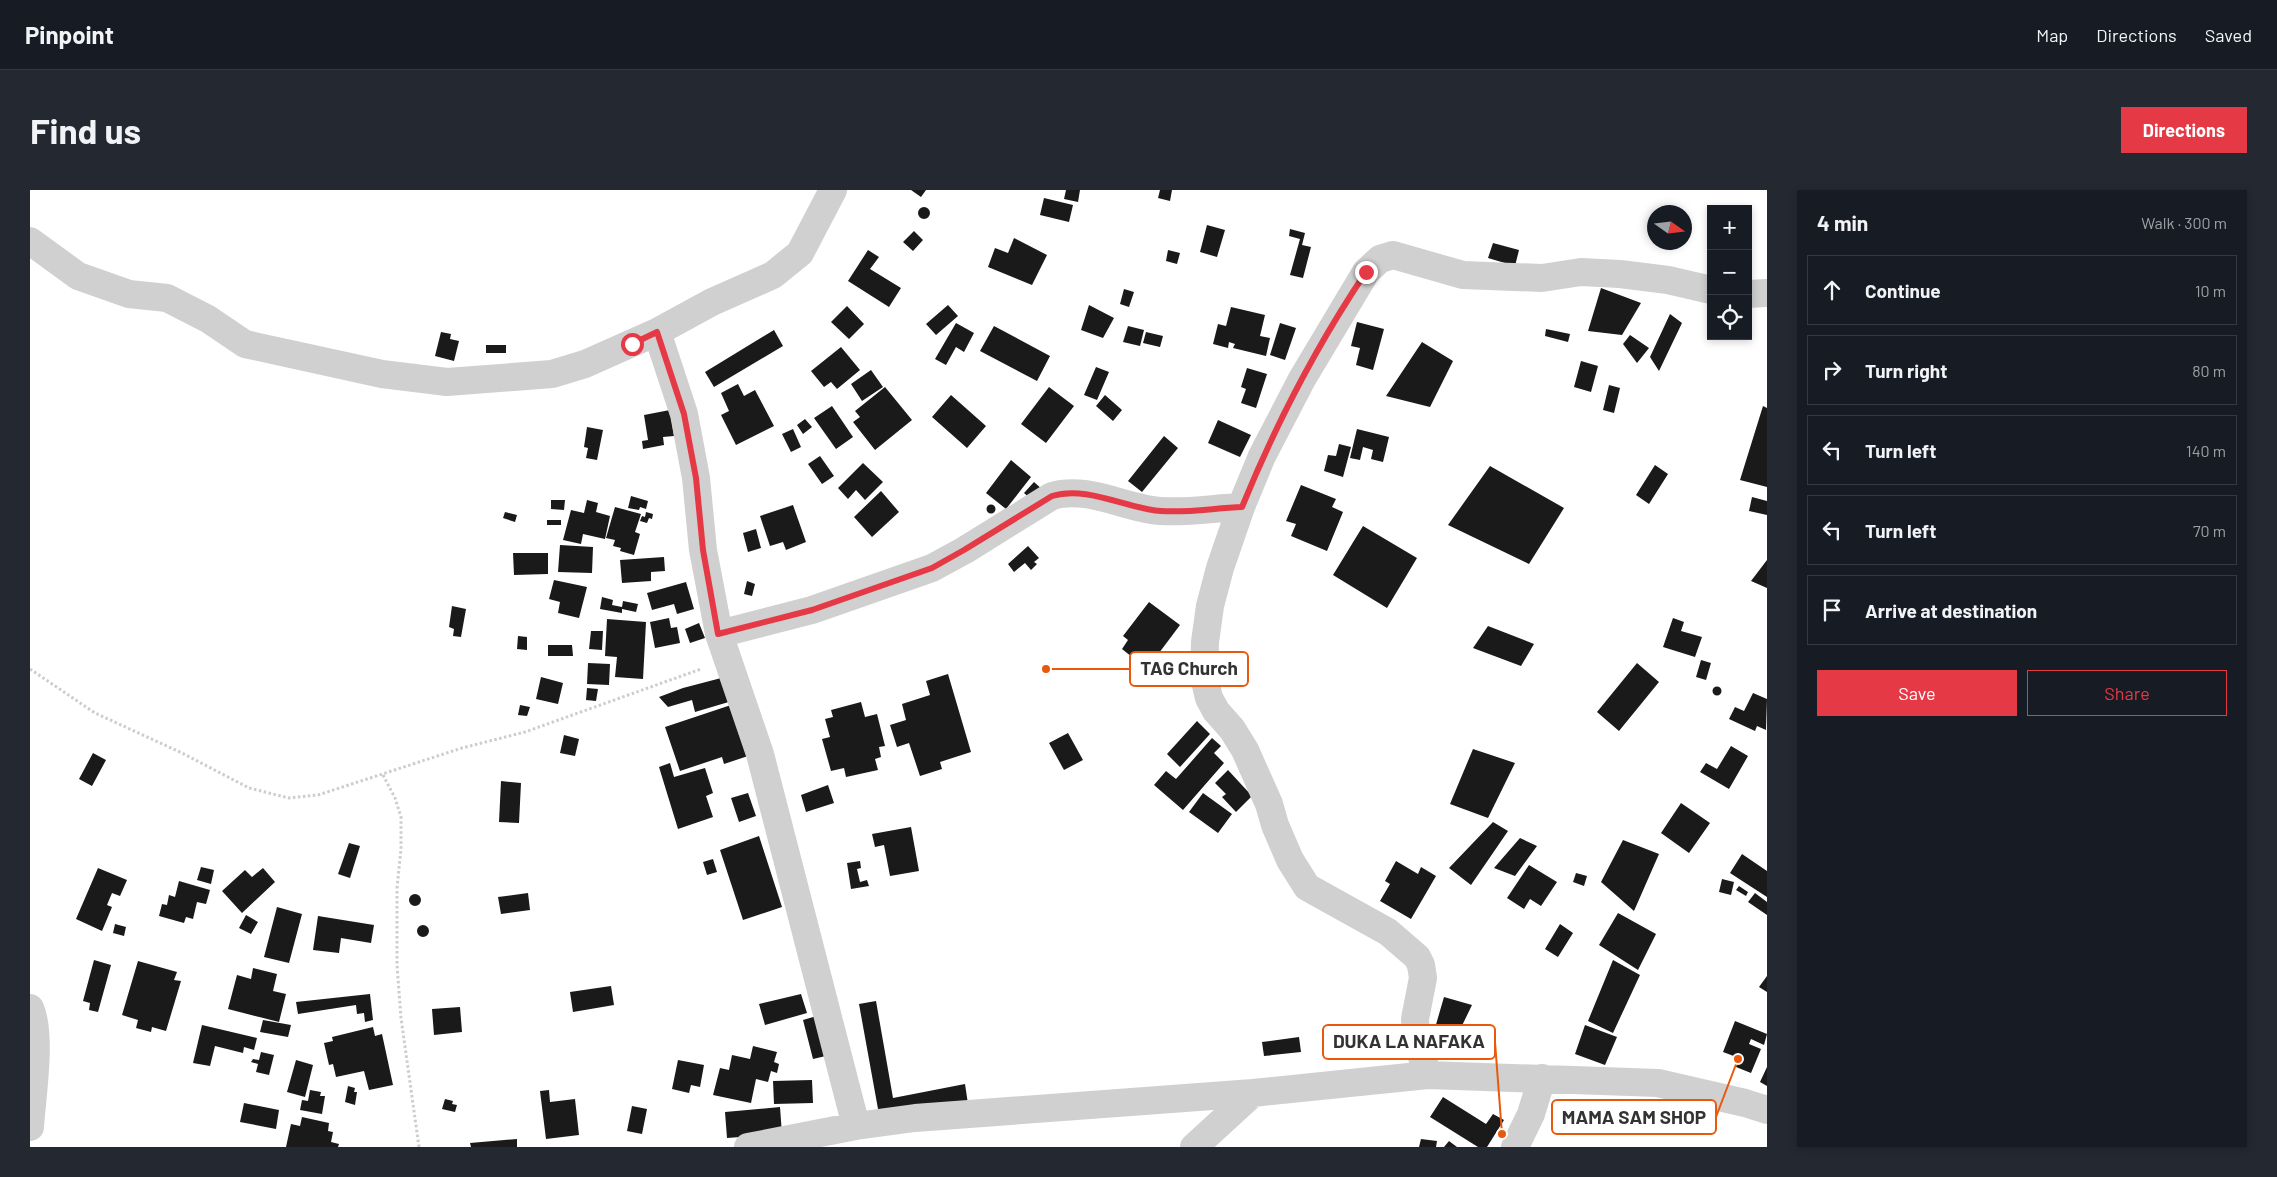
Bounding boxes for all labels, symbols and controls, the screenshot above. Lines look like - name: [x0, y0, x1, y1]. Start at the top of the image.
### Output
- text: Pinpoint: [25, 20, 114, 49]
- text: Map: [2036, 24, 2068, 46]
- text: Directions: [2096, 24, 2177, 46]
- text: Saved: [2205, 24, 2252, 46]
- button: Directions: [2121, 107, 2247, 153]
- text: Find us: [30, 109, 141, 151]
- north arrow: [1647, 205, 1692, 250]
- map controls: [1707, 205, 1752, 340]
- button: +: [1707, 205, 1752, 250]
- text: 4 min: [1817, 210, 1868, 235]
- text: Walk · 300 m: [2141, 213, 2227, 232]
- button: −: [1707, 250, 1752, 295]
- route end: [1355, 261, 1378, 284]
- icon: ahead: [1818, 276, 1846, 304]
- text: Continue: [1865, 279, 1941, 302]
- text: 10 m: [2195, 281, 2226, 300]
- button: locate: [1707, 295, 1752, 340]
- route start: [621, 333, 644, 356]
- icon: right: [1818, 356, 1846, 384]
- text: Turn right: [1865, 359, 1947, 382]
- text: 80 m: [2192, 361, 2226, 380]
- icon: left: [1818, 436, 1846, 464]
- text: Turn left: [1865, 439, 1936, 462]
- text: 140 m: [2186, 441, 2226, 460]
- icon: left: [1818, 516, 1846, 544]
- text: Turn left: [1865, 519, 1936, 542]
- text: 70 m: [2193, 521, 2226, 540]
- icon: arrive: [1818, 596, 1846, 624]
- text: Arrive at destination: [1865, 599, 2037, 622]
- callout: TAG Church: [1130, 652, 1248, 686]
- text: TAG Church: [1140, 656, 1238, 679]
- button: Save: [1817, 670, 2017, 716]
- button: Share: [2027, 670, 2227, 716]
- callout: DUKA LA NAFAKA: [1323, 1025, 1495, 1059]
- text: DUKA LA NAFAKA: [1333, 1029, 1485, 1052]
- callout: MAMA SAM SHOP: [1552, 1100, 1716, 1134]
- text: MAMA SAM SHOP: [1562, 1105, 1706, 1128]

